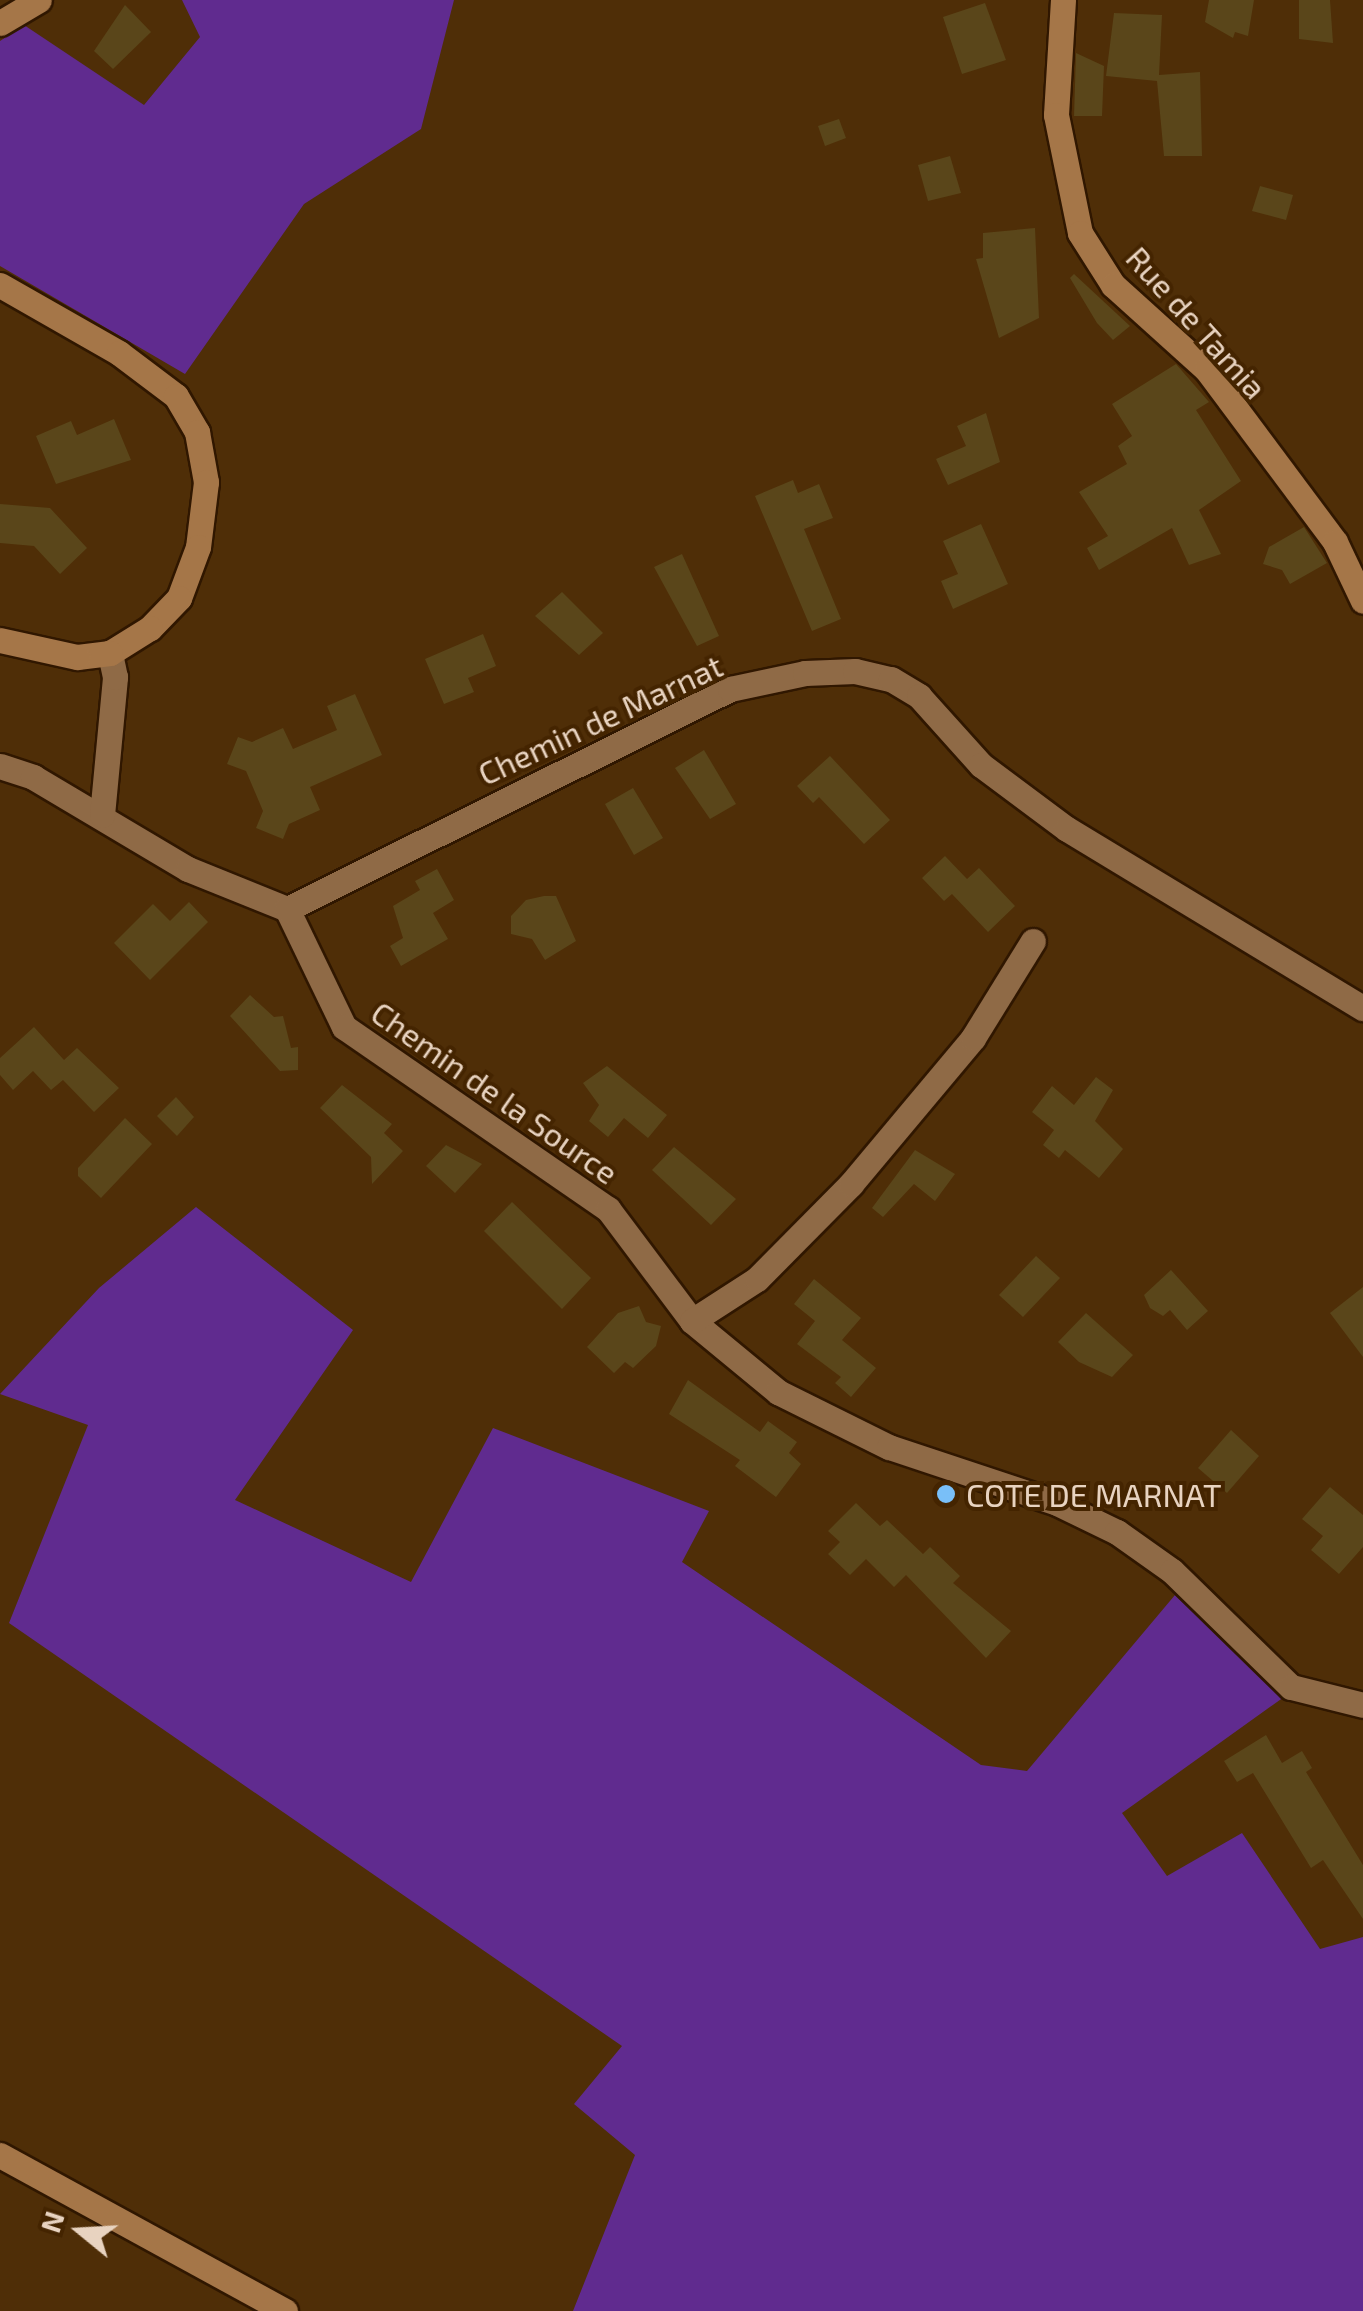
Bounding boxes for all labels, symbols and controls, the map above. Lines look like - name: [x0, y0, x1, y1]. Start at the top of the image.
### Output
- street label: Rue de Tamia: [1119, 238, 1275, 406]
- street label: Chemin de Marnat: [472, 646, 728, 792]
- street label: Chemin de la Source: [364, 993, 626, 1191]
- place label: COTE DE MARNAT: [966, 1475, 1222, 1513]
- marker: COTE DE MARNAT: [935, 1483, 957, 1505]
- north arrow: [30, 2181, 130, 2281]
- text: N: [32, 2207, 71, 2237]

